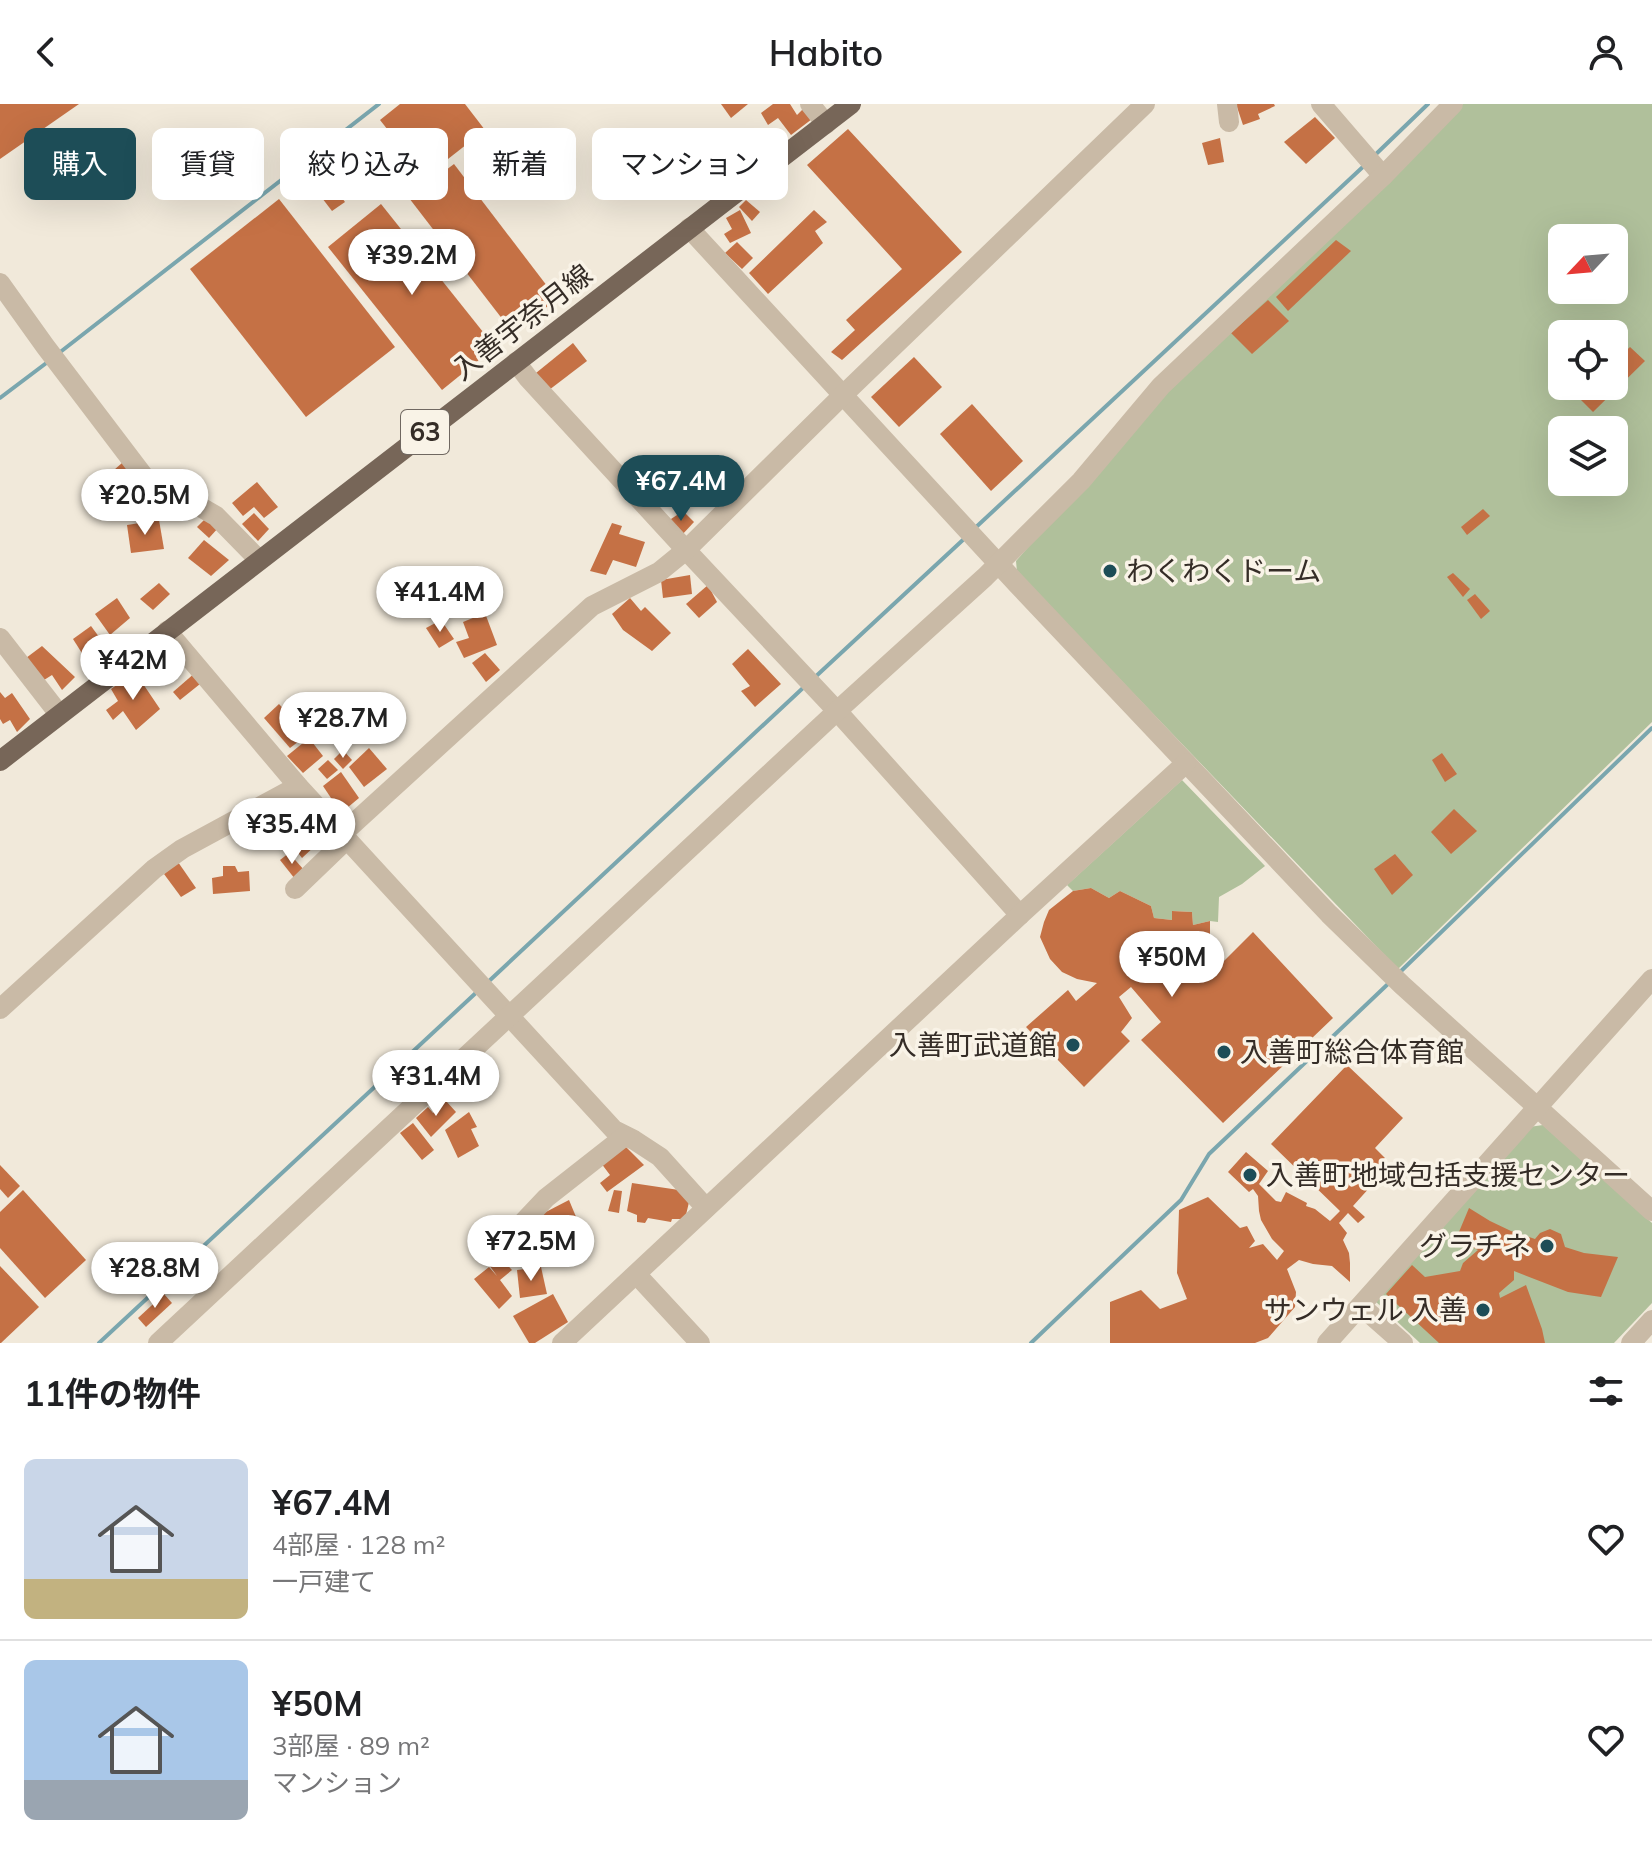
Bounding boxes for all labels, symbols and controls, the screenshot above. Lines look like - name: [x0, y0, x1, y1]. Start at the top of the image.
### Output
- icon: back: [24, 30, 68, 74]
- text: Habito: [769, 30, 883, 75]
- icon: person: [1584, 30, 1628, 74]
- chip: 購入: [24, 128, 136, 200]
- chip: 賃貸: [152, 128, 264, 200]
- chip: 絞り込み: [280, 128, 448, 200]
- chip: 新着: [464, 128, 576, 200]
- chip: マンション: [592, 128, 788, 200]
- north arrow: [1548, 224, 1628, 304]
- map controls: [1548, 224, 1628, 496]
- pin: ¥39.2M: [347, 229, 477, 297]
- text: ¥39.2M: [366, 238, 458, 271]
- street label: 入善宇奈月線: [445, 256, 599, 387]
- button: locate: [1548, 320, 1628, 400]
- road number: 63: [401, 410, 449, 454]
- button: layers: [1548, 416, 1628, 496]
- pin: ¥67.4M: [616, 455, 746, 523]
- text: ¥67.4M: [635, 464, 727, 497]
- pin: ¥20.5M: [80, 469, 210, 537]
- text: ¥20.5M: [99, 478, 191, 511]
- place label: わくわくドーム: [1126, 553, 1321, 588]
- marker: わくわくドーム: [1101, 562, 1119, 580]
- pin: ¥41.4M: [375, 566, 505, 634]
- text: ¥41.4M: [394, 575, 486, 608]
- pin: ¥42M: [86, 634, 180, 702]
- text: ¥42M: [98, 643, 168, 676]
- pin: ¥28.7M: [278, 692, 408, 760]
- text: ¥28.7M: [297, 701, 389, 734]
- pin: ¥35.4M: [227, 798, 357, 866]
- text: ¥35.4M: [246, 807, 338, 840]
- pin: ¥50M: [1125, 931, 1219, 999]
- text: ¥50M: [1137, 940, 1207, 973]
- place label: 入善町武道館: [889, 1027, 1057, 1062]
- place label: 入善町総合体育館: [1240, 1034, 1464, 1069]
- marker: 入善町武道館: [1064, 1036, 1082, 1054]
- marker: 入善町総合体育館: [1215, 1043, 1233, 1061]
- pin: ¥31.4M: [371, 1050, 501, 1118]
- text: ¥31.4M: [390, 1059, 482, 1092]
- place label: 入善町地域包括支援センター: [1266, 1157, 1630, 1192]
- marker: 入善町地域包括支援センター: [1241, 1166, 1259, 1184]
- pin: ¥72.5M: [466, 1215, 596, 1283]
- text: ¥72.5M: [485, 1224, 577, 1257]
- place label: グラチネ: [1419, 1228, 1531, 1263]
- marker: グラチネ: [1538, 1237, 1556, 1255]
- pin: ¥28.8M: [90, 1242, 220, 1310]
- text: ¥28.8M: [109, 1251, 201, 1284]
- place label: サンウェル 入善: [1264, 1292, 1467, 1327]
- marker: サンウェル 入善: [1474, 1301, 1492, 1319]
- icon: filters: [1584, 1369, 1628, 1413]
- text: 11件の物件: [24, 1372, 201, 1415]
- text: ¥67.4M: [272, 1481, 392, 1524]
- icon: home: [88, 1491, 184, 1587]
- icon: heart: [1584, 1517, 1628, 1561]
- text: 4部屋 · 128 m²: [272, 1528, 445, 1561]
- text: 一戸建て: [272, 1565, 376, 1598]
- text: ¥50M: [272, 1682, 363, 1725]
- icon: home: [88, 1692, 184, 1788]
- icon: heart: [1584, 1718, 1628, 1762]
- text: 3部屋 · 89 m²: [272, 1729, 430, 1762]
- text: マンション: [272, 1766, 402, 1799]

